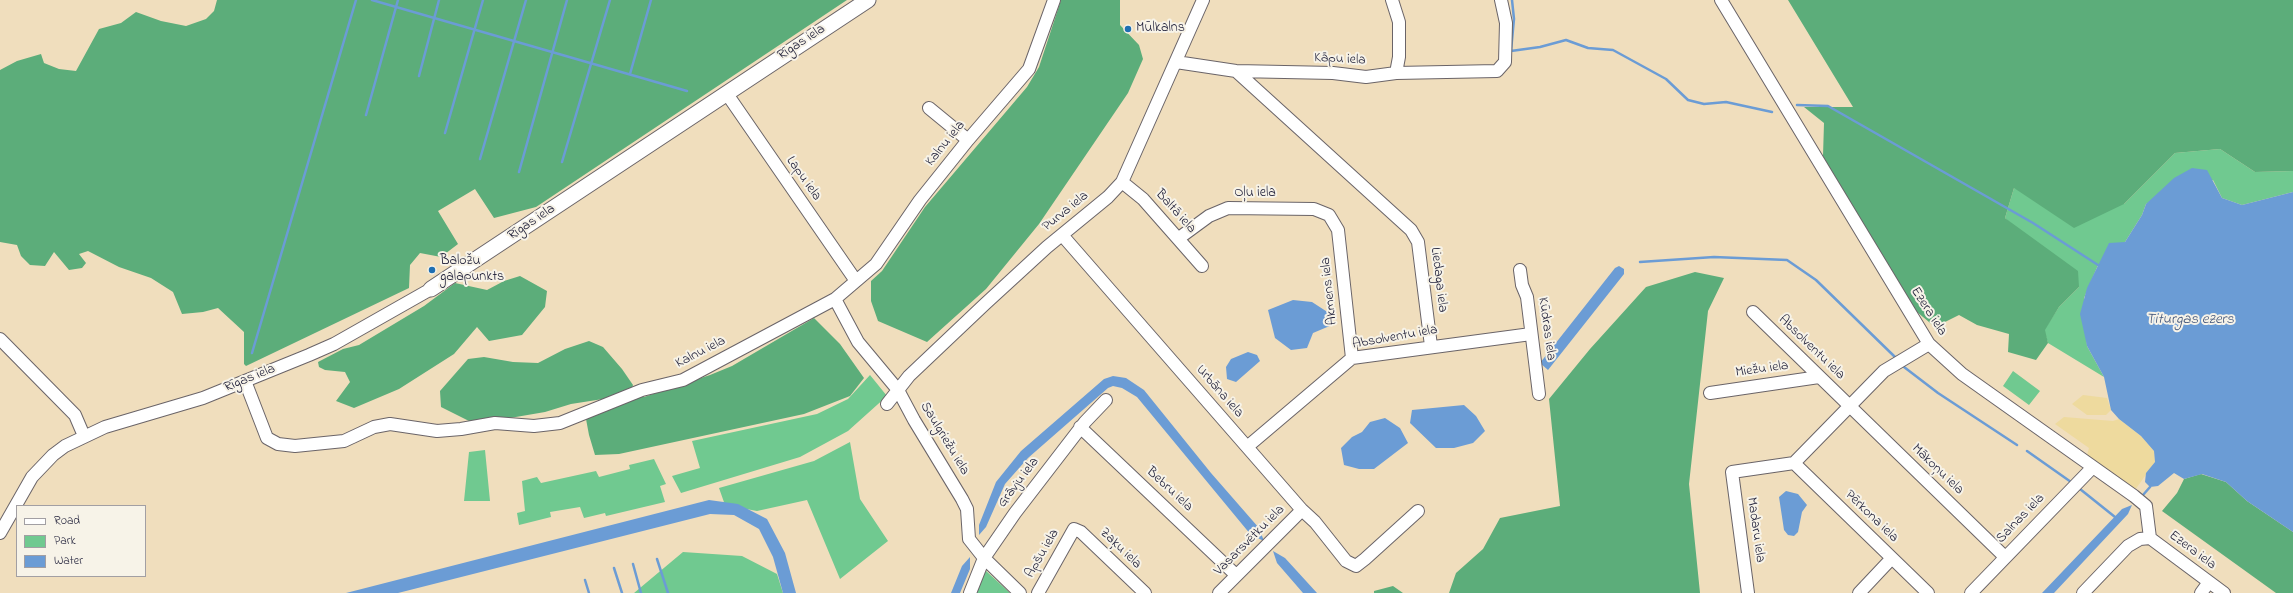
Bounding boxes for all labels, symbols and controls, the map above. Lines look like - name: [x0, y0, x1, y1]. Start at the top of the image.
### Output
- street label: Rīgas iela: [775, 21, 829, 65]
- place label: Mūlkalns: [1136, 21, 1185, 37]
- marker: Mūlkalns: [1123, 24, 1133, 34]
- street label: Kāpu iela: [1314, 50, 1366, 70]
- street label: Kalnu iela: [923, 118, 969, 170]
- street label: Lapu iela: [782, 153, 824, 205]
- street label: Oļu iela: [1234, 186, 1276, 202]
- street label: Baltā iela: [1151, 187, 1199, 237]
- street label: Purva iela: [1039, 188, 1093, 236]
- street label: Rīgas iela: [505, 201, 559, 245]
- street label: Liedaga iela: [1426, 246, 1450, 314]
- place label: Baložu galapunkts: [440, 254, 504, 286]
- street label: Akmens iela: [1318, 256, 1342, 326]
- marker: Baložu galapunkts: [427, 265, 437, 275]
- street label: Ezera iela: [1906, 284, 1950, 340]
- street label: Kūdras iela: [1533, 296, 1559, 362]
- street label: Absolventu iela: [1774, 312, 1848, 384]
- water label: Titurgas ezers: [2146, 312, 2234, 330]
- street label: Absolventu iela: [1351, 322, 1439, 354]
- street label: Kalnu iela: [673, 333, 729, 373]
- street label: Miežu iela: [1734, 358, 1790, 382]
- street label: Rīgas iela: [222, 361, 278, 397]
- street label: Urbāna iela: [1192, 362, 1246, 422]
- street label: Saulgriežu iela: [916, 399, 972, 479]
- street label: Mākoņu iela: [1907, 441, 1967, 499]
- street label: Grāvju iela: [995, 455, 1043, 511]
- street label: Bebru iela: [1142, 464, 1196, 516]
- street label: Pērkona iela: [1841, 487, 1901, 547]
- street label: Salnas iela: [1993, 491, 2049, 547]
- street label: Madaru iela: [1742, 496, 1768, 564]
- street label: Vasarsvētku iela: [1211, 502, 1289, 580]
- legend: [16, 505, 146, 577]
- text: Road: [54, 512, 80, 530]
- street label: Zaķu iela: [1096, 525, 1144, 573]
- street label: Apšu iela: [1022, 527, 1064, 581]
- street label: Ezera iela: [2165, 528, 2219, 574]
- text: Park: [54, 532, 76, 550]
- text: Water: [54, 552, 83, 570]

